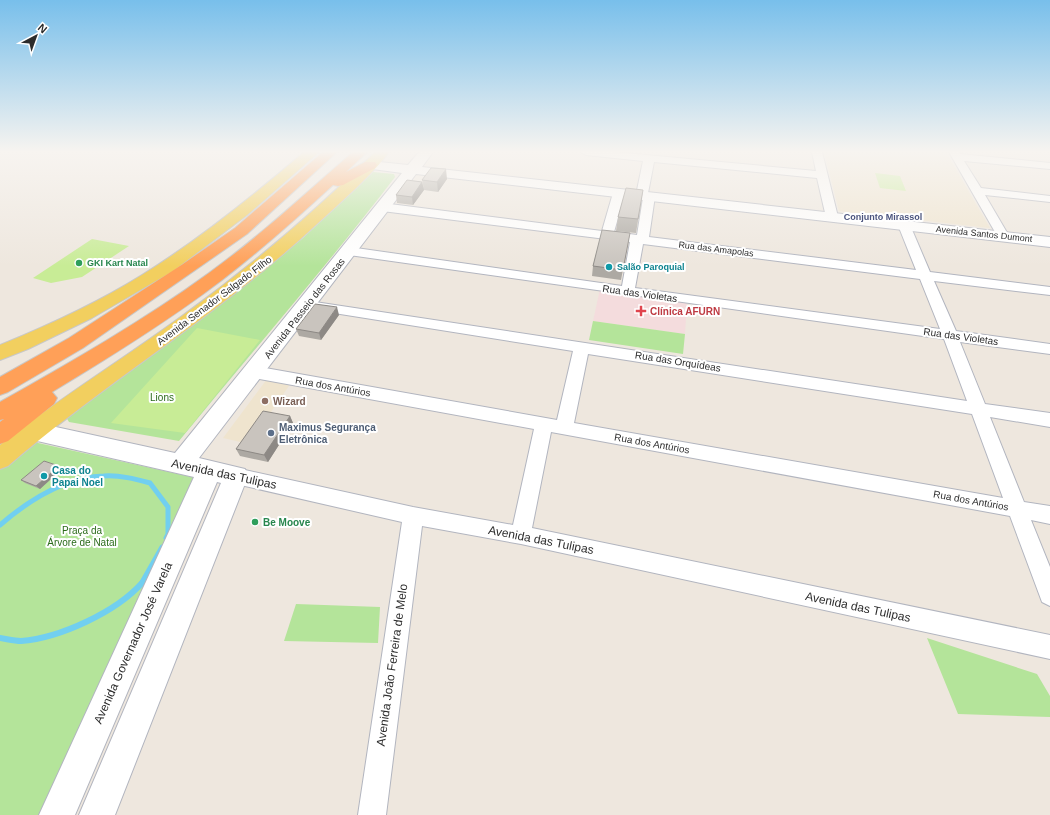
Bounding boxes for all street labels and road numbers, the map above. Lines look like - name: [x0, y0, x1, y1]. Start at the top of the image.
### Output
- street label: Avenida Santos Dumont: [935, 224, 1033, 244]
- street label: Rua das Amapolas: [678, 239, 755, 259]
- street label: Avenida Senador Salgado Filho: [155, 253, 274, 347]
- street label: Avenida Passeio das Rosas: [262, 256, 347, 361]
- street label: Rua das Violetas: [602, 283, 678, 304]
- street label: Rua das Violetas: [923, 326, 999, 347]
- street label: Rua das Orquídeas: [634, 349, 722, 374]
- street label: Rua dos Antúrios: [294, 374, 371, 399]
- street label: Rua dos Antúrios: [613, 431, 690, 456]
- street label: Avenida das Tulipas: [170, 456, 278, 492]
- street label: Rua dos Antúrios: [932, 488, 1009, 513]
- street label: Avenida das Tulipas: [487, 523, 595, 557]
- street label: Avenida Governador José Varela: [91, 560, 175, 726]
- street label: Avenida João Ferreira de Melo: [374, 583, 410, 747]
- street label: Avenida das Tulipas: [804, 589, 912, 625]

